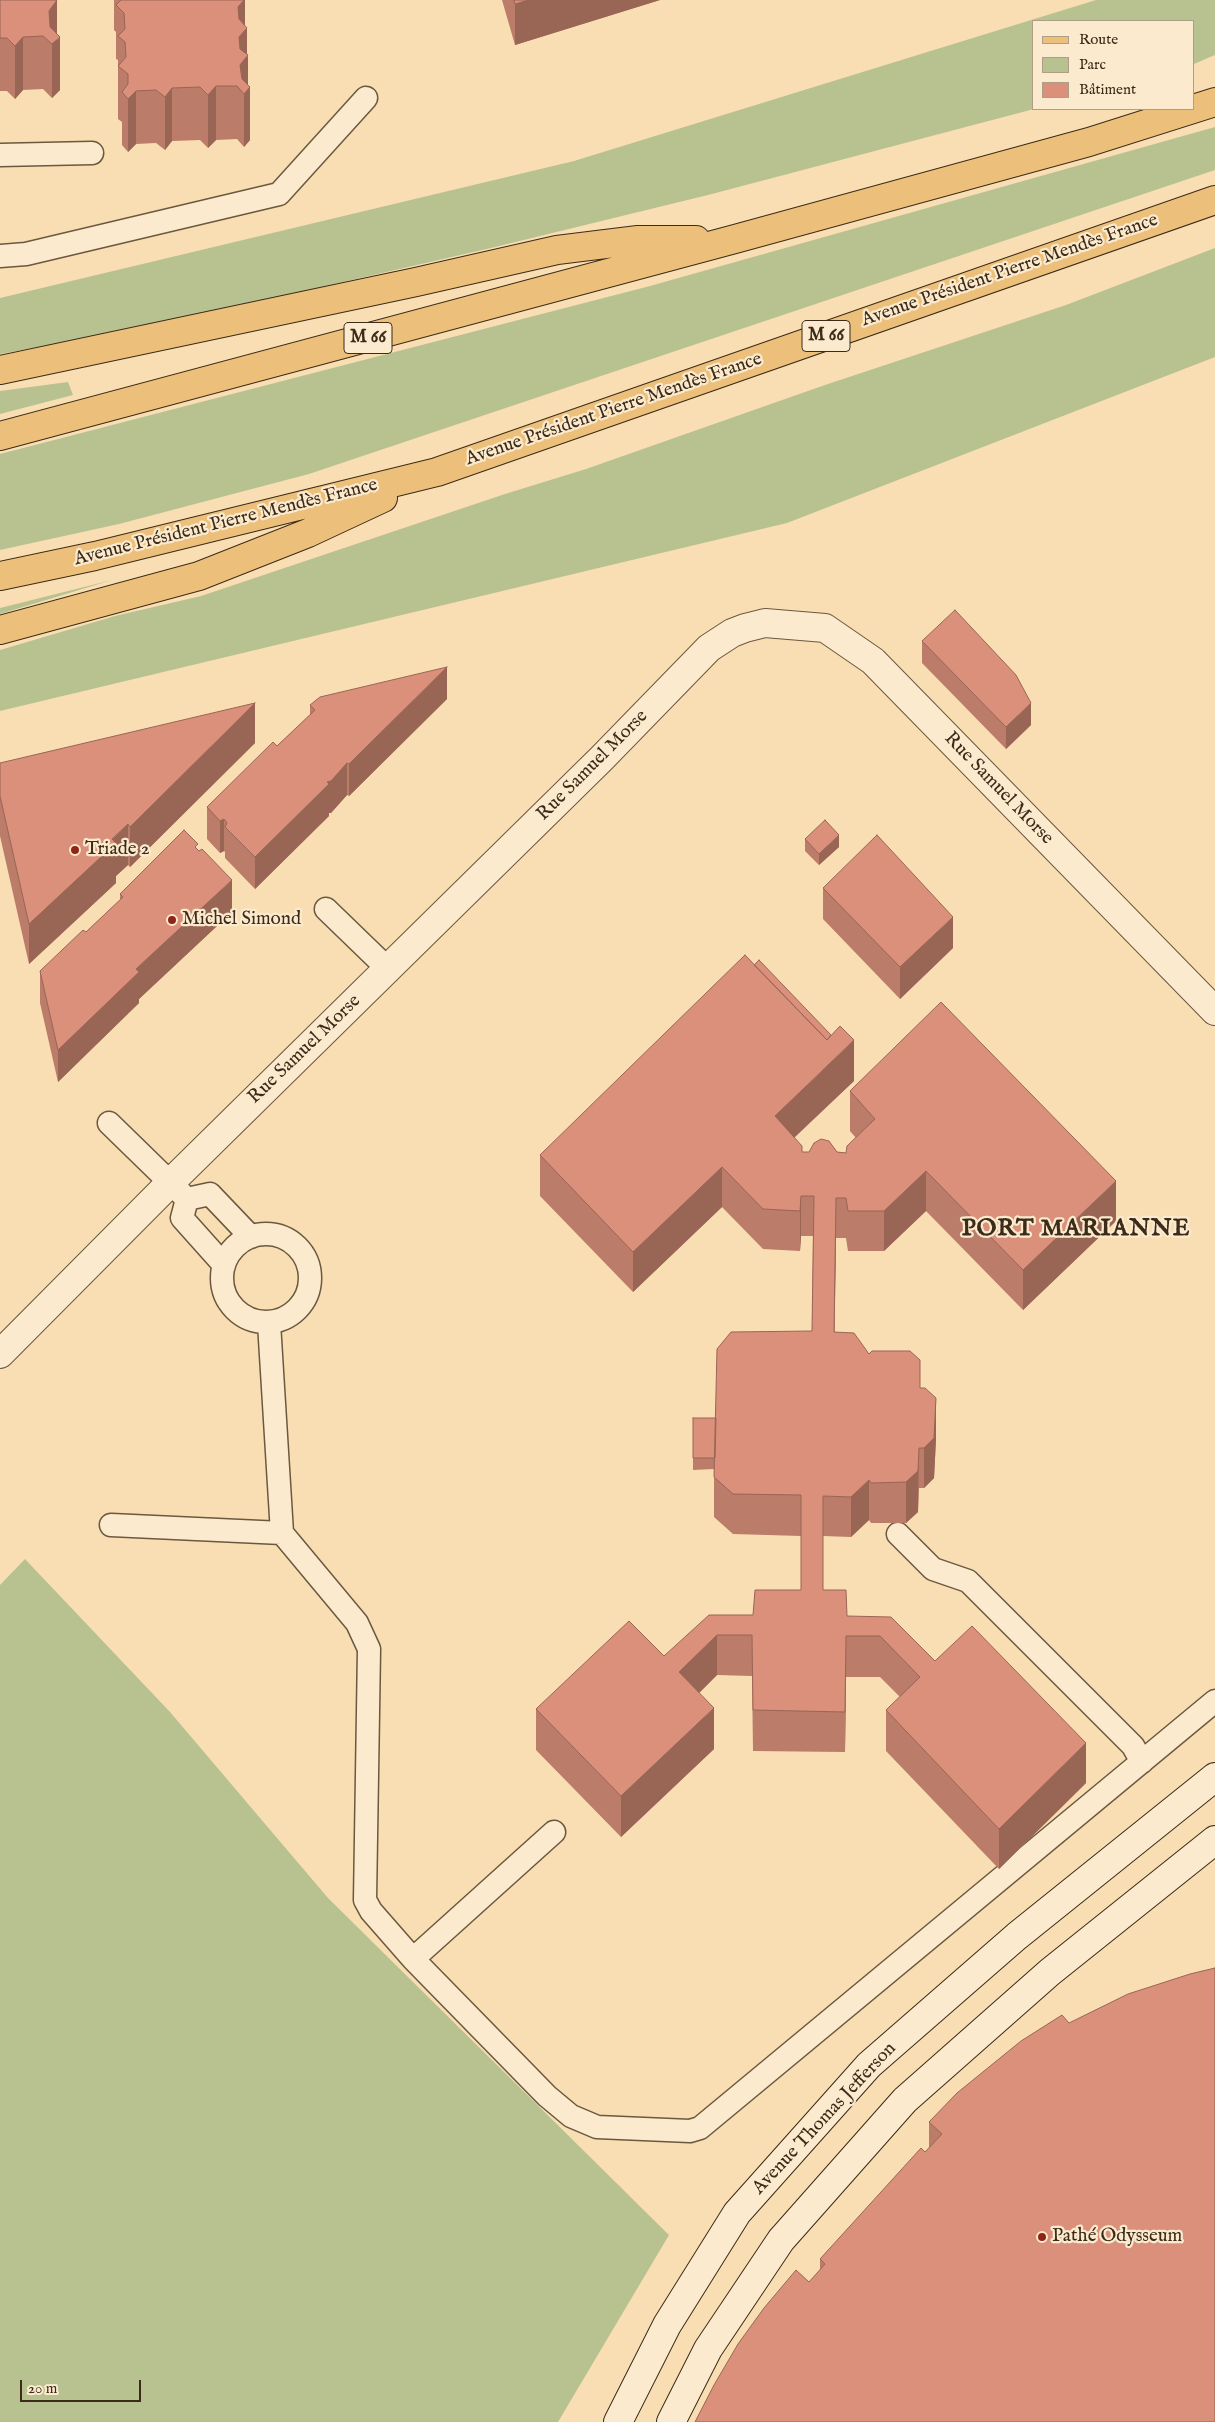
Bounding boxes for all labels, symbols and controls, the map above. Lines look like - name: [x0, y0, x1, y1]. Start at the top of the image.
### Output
- legend: [1032, 20, 1195, 110]
- text: Route: [1079, 30, 1118, 49]
- text: Parc: [1079, 55, 1106, 74]
- text: Bâtiment: [1079, 80, 1136, 99]
- street label: Avenue Président Pierre Mendès France: [859, 209, 1161, 333]
- road number: M 66: [802, 321, 850, 352]
- road number: M 66: [344, 322, 392, 353]
- street label: Avenue Président Pierre Mendès France: [463, 348, 765, 472]
- street label: Avenue Président Pierre Mendès France: [72, 474, 380, 572]
- street label: Rue Samuel Morse: [533, 706, 653, 826]
- street label: Rue Samuel Morse: [938, 728, 1058, 850]
- place label: Triade 2: [85, 839, 150, 861]
- marker: Triade 2: [69, 844, 81, 856]
- place label: Michel Simond: [182, 909, 301, 931]
- marker: Michel Simond: [166, 914, 178, 926]
- street label: Rue Samuel Morse: [244, 990, 366, 1110]
- district label: PORT MARIANNE: [960, 1216, 1192, 1244]
- street label: Avenue Thomas Jefferson: [748, 2038, 902, 2200]
- place label: Pathé Odysseum: [1052, 2226, 1182, 2248]
- marker: Pathé Odysseum: [1036, 2231, 1048, 2243]
- scale bar: [22, 2370, 144, 2402]
- text: 20 m: [28, 2379, 57, 2398]

